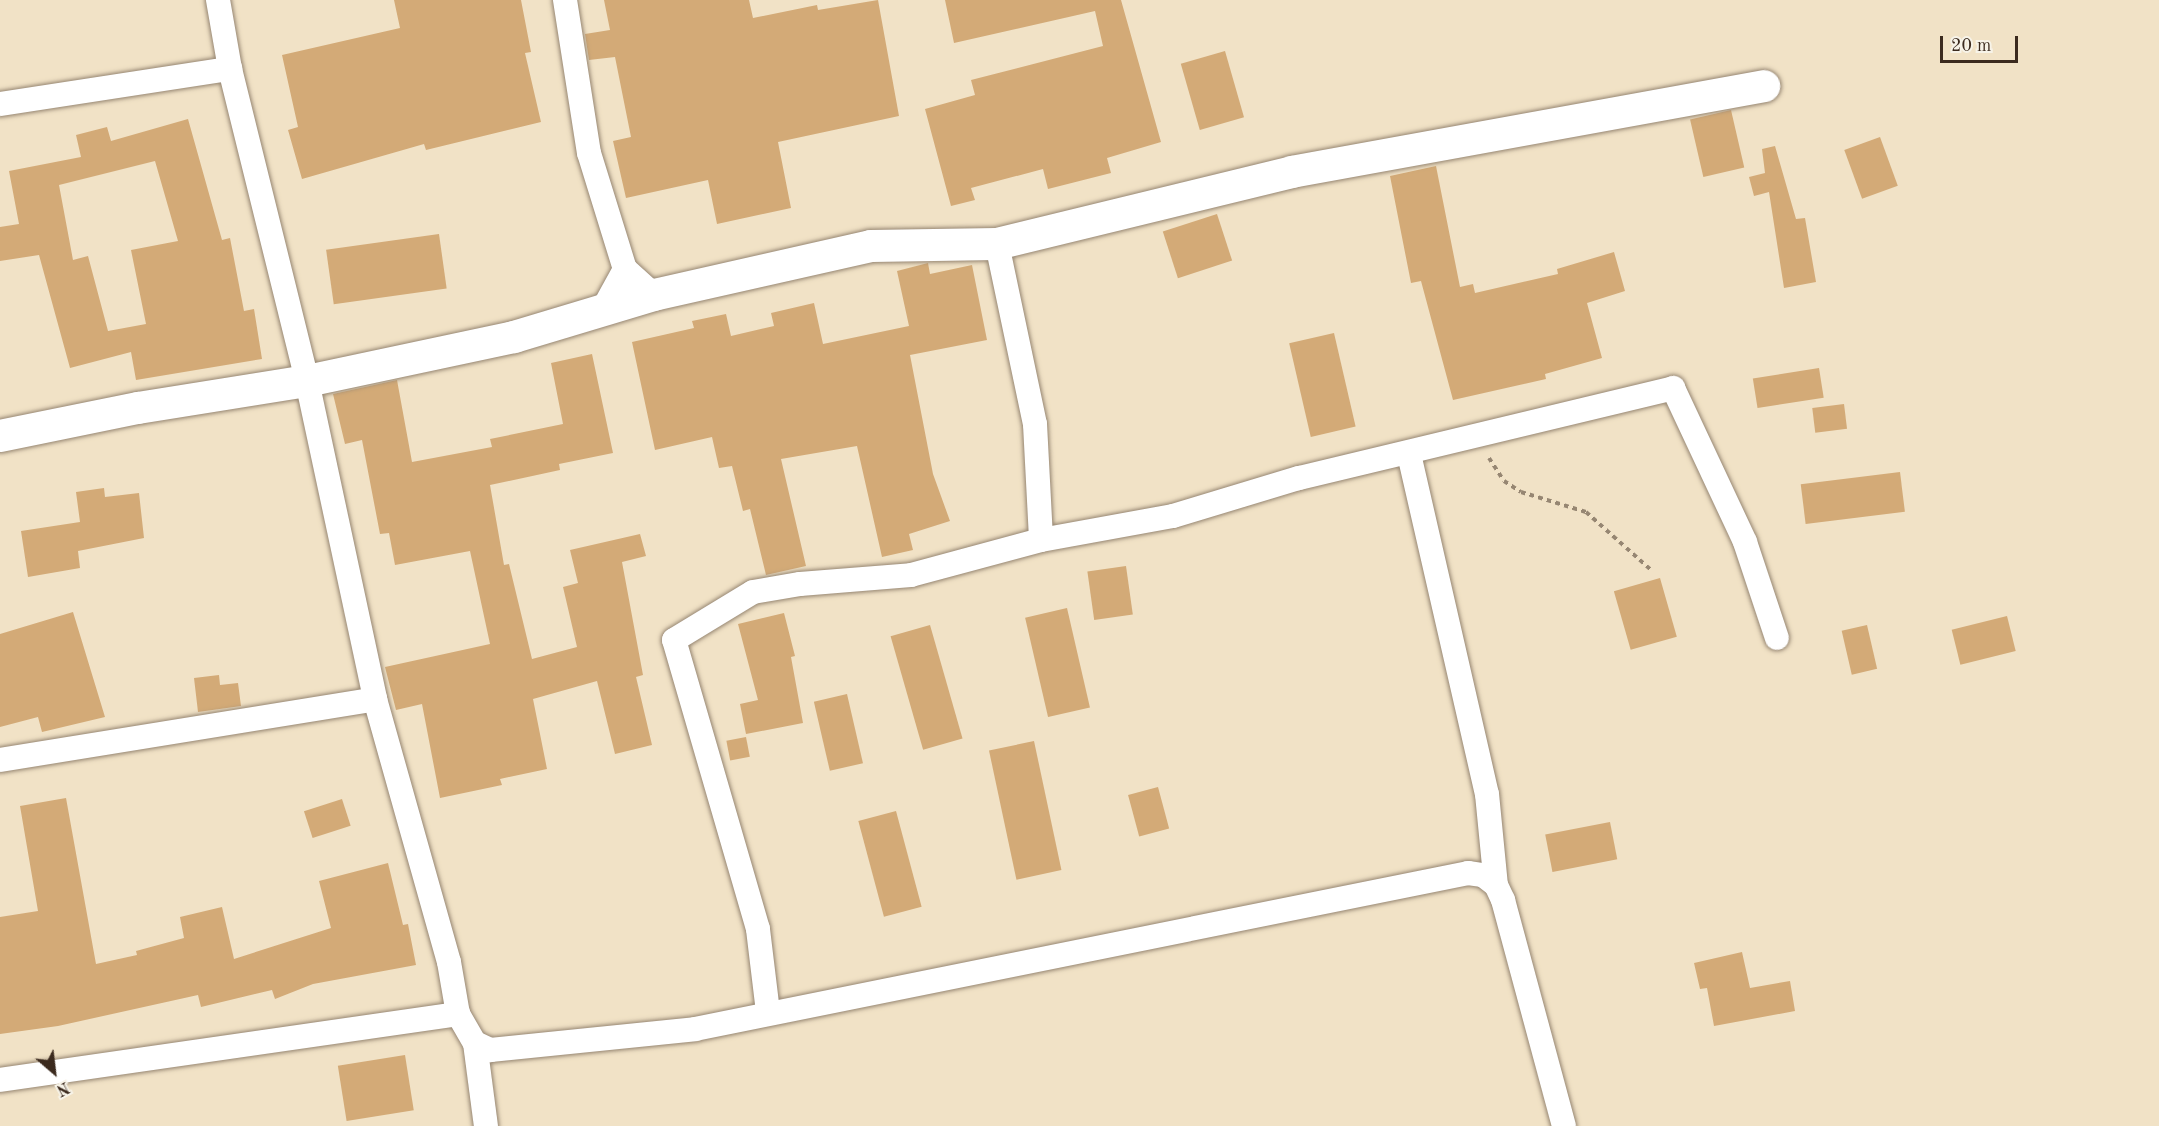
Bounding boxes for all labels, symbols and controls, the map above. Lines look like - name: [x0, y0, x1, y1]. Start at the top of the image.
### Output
- scale bar: [1943, 24, 2021, 62]
- text: 20 m: [1951, 37, 1991, 55]
- north arrow: [24, 1042, 84, 1102]
- text: N: [53, 1078, 72, 1098]

